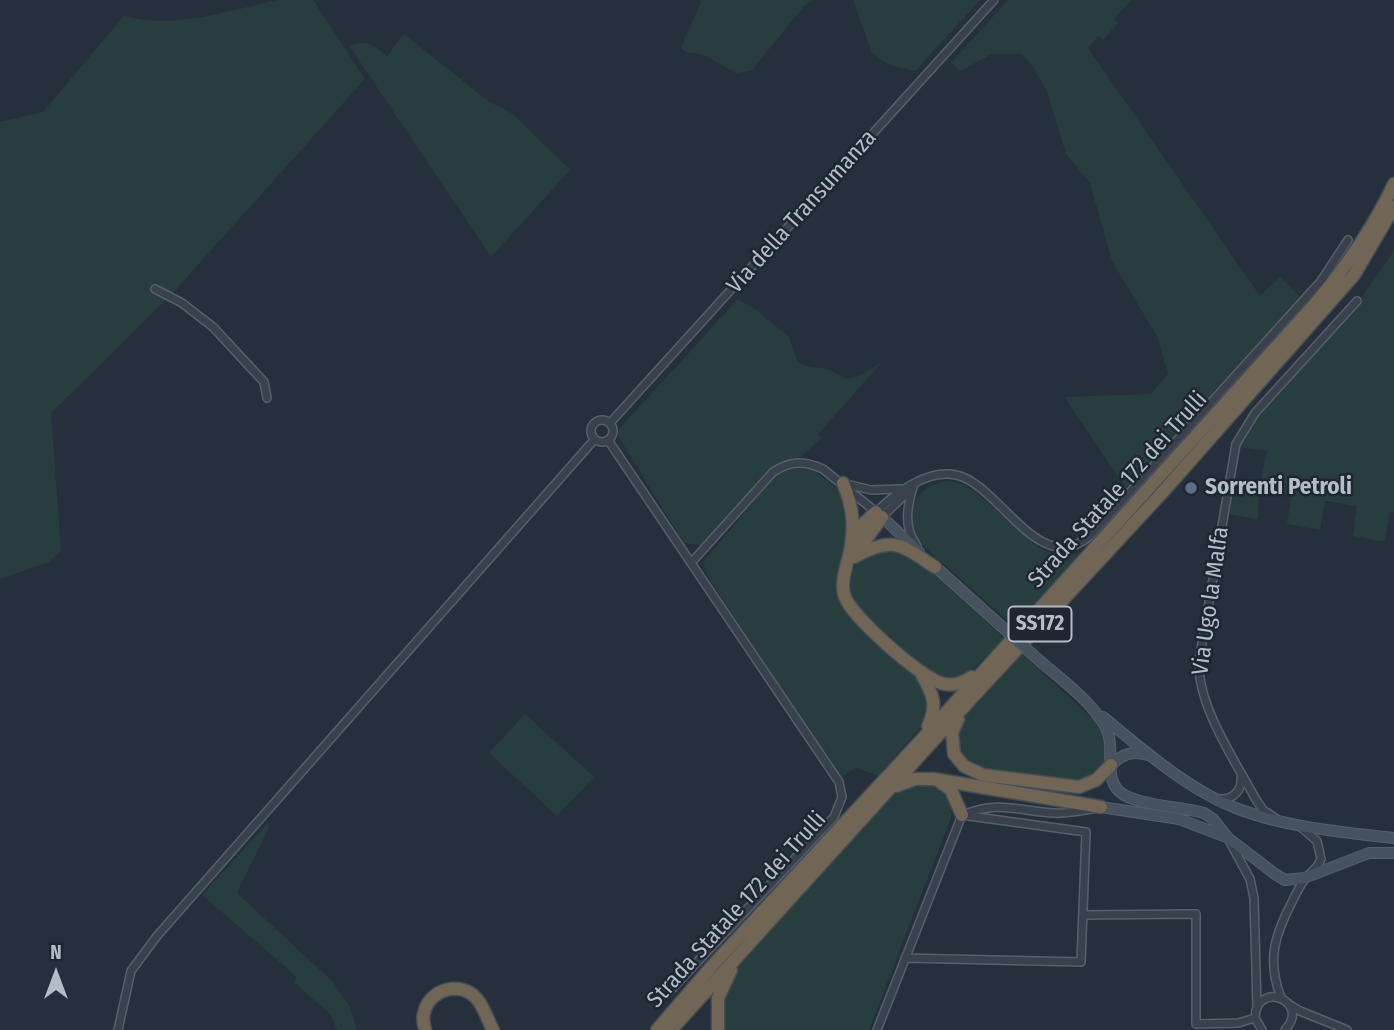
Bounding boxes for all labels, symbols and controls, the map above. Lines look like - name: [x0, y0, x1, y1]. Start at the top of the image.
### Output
- street label: Via della Transumanza: [721, 125, 883, 299]
- street label: Strada Statale 172 dei Trulli: [1023, 386, 1213, 594]
- place label: Sorrenti Petroli: [1205, 474, 1352, 502]
- marker: Sorrenti Petroli: [1183, 480, 1199, 496]
- street label: Via Ugo la Malfa: [1187, 525, 1235, 677]
- road number: SS172: [1009, 606, 1072, 642]
- street label: Strada Statale 172 dei Trulli: [642, 806, 832, 1014]
- north arrow: [21, 939, 91, 1009]
- text: N: [50, 941, 62, 964]

